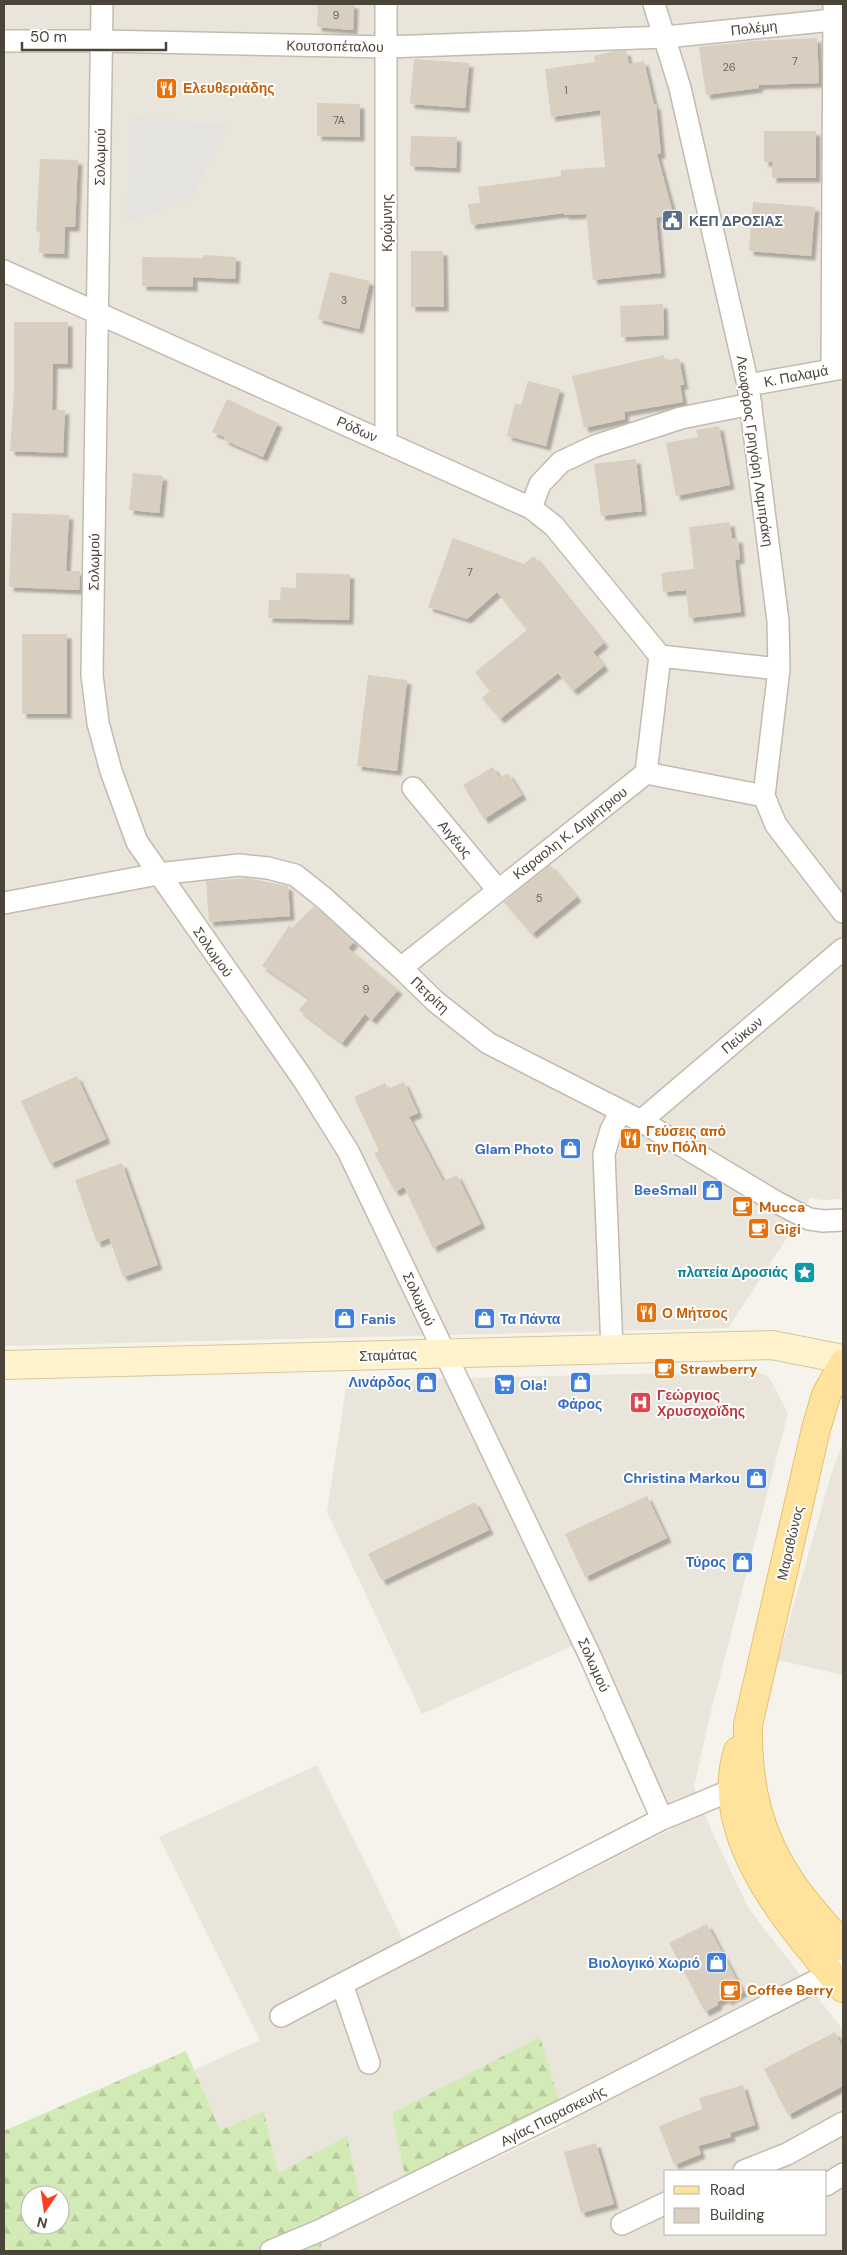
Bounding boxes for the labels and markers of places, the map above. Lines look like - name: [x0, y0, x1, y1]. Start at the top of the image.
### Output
- restaurant icon: Ελευθεριάδης: [155, 76, 179, 100]
- place label: Ελευθεριάδης: [183, 79, 275, 97]
- public building icon: ΚΕΠ ΔΡΟΣΙΑΣ: [661, 209, 685, 233]
- place label: ΚΕΠ ΔΡΟΣΙΑΣ: [689, 212, 783, 230]
- place label: Γεύσεις από την Πόλη: [646, 1122, 726, 1156]
- restaurant icon: Γεύσεις από την Πόλη: [618, 1127, 642, 1151]
- shop icon: Glam Photo: [558, 1137, 582, 1161]
- place label: Glam Photo: [475, 1140, 554, 1158]
- shop icon: BeeSmall: [701, 1178, 725, 1202]
- place label: BeeSmall: [634, 1181, 697, 1199]
- cafe icon: Mucca: [731, 1195, 755, 1219]
- place label: Mucca: [759, 1198, 805, 1216]
- cafe icon: Gigi: [746, 1217, 770, 1241]
- place label: Gigi: [774, 1220, 801, 1238]
- place icon: πλατεία Δροσιάς: [792, 1260, 816, 1284]
- place label: πλατεία Δροσιάς: [677, 1263, 788, 1281]
- restaurant icon: Ο Μήτσος: [634, 1301, 658, 1325]
- place label: Ο Μήτσος: [662, 1304, 728, 1322]
- shop icon: Fanis: [333, 1307, 357, 1331]
- shop icon: Τα Πάντα: [472, 1307, 496, 1331]
- place label: Fanis: [361, 1310, 396, 1328]
- place label: Τα Πάντα: [500, 1310, 561, 1328]
- cafe icon: Strawberry: [652, 1357, 676, 1381]
- place label: Strawberry: [680, 1360, 758, 1378]
- shop icon: Λινάρδος: [415, 1370, 439, 1394]
- shop icon: Φάρος: [568, 1370, 592, 1394]
- place label: Λινάρδος: [348, 1373, 411, 1391]
- supermarket icon: Ola!: [492, 1373, 516, 1397]
- place label: Ola!: [520, 1376, 547, 1394]
- place label: Γεώργιος Χρυσοχοϊδης: [657, 1386, 745, 1420]
- hospital icon: Γεώργιος Χρυσοχοϊδης: [629, 1391, 653, 1415]
- place label: Φάρος: [558, 1395, 602, 1413]
- shop icon: Christina Markou: [744, 1466, 768, 1490]
- place label: Christina Markou: [623, 1469, 740, 1487]
- shop icon: Τύρος: [730, 1550, 754, 1574]
- place label: Τύρος: [686, 1553, 726, 1571]
- shop icon: Βιολογικό Χωριό: [704, 1951, 728, 1975]
- place label: Βιολογικό Χωριό: [588, 1954, 700, 1972]
- cafe icon: Coffee Berry: [719, 1978, 743, 2002]
- place label: Coffee Berry: [747, 1981, 834, 1999]

